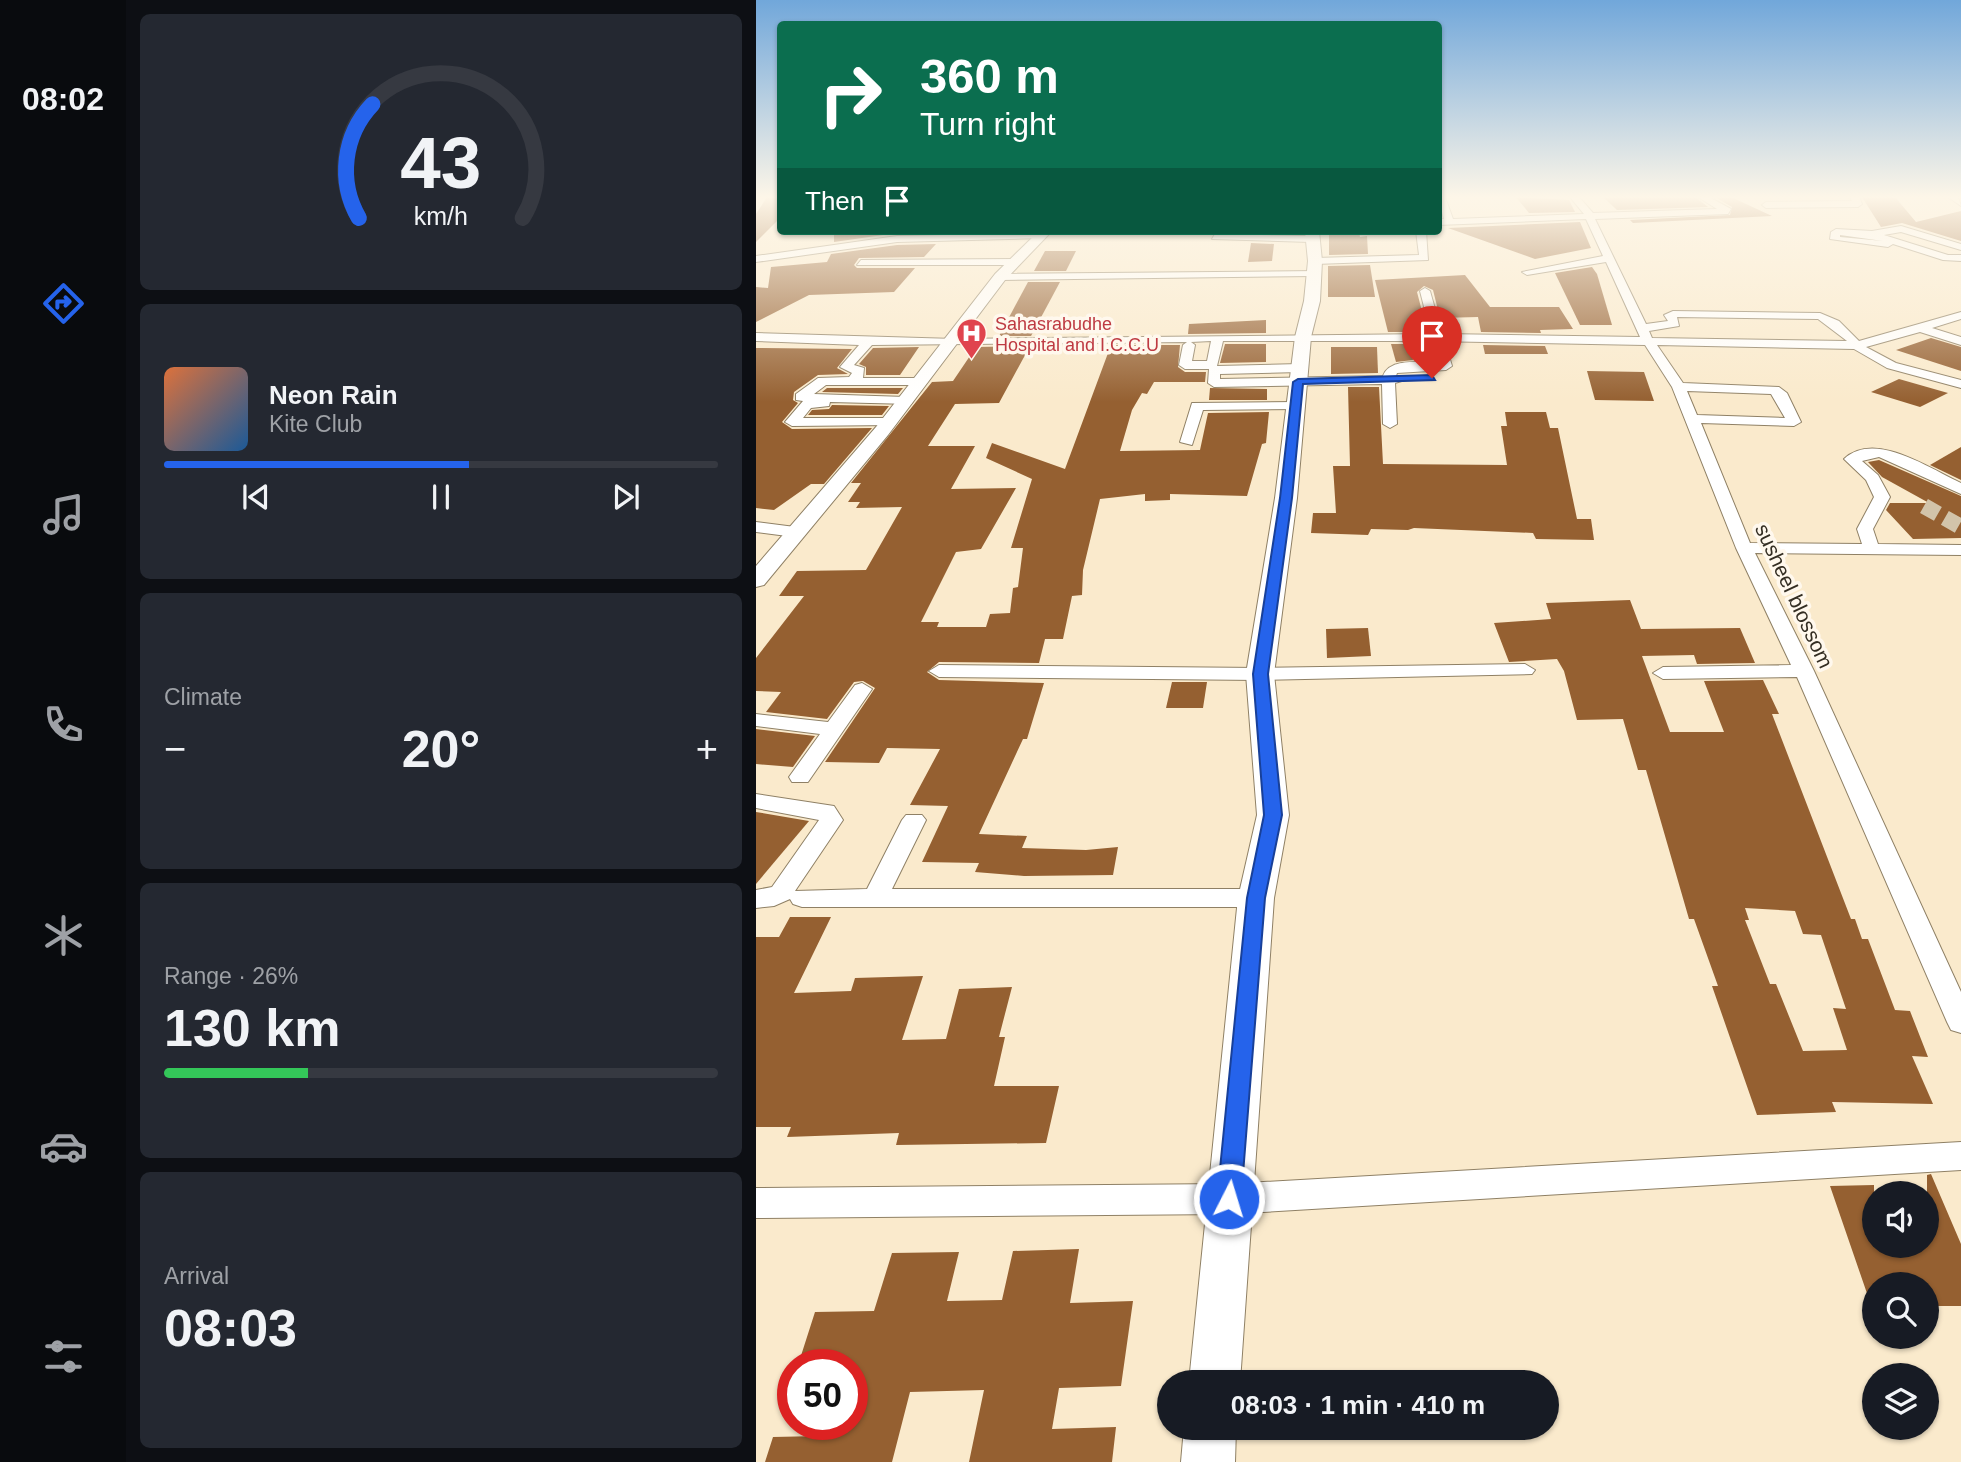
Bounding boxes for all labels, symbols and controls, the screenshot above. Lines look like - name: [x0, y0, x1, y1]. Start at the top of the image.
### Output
- icon: right: [805, 49, 896, 140]
- text: 360 m: [920, 49, 1059, 103]
- text: 08:02: [22, 81, 104, 117]
- text: Turn right: [920, 106, 1056, 142]
- text: 43: [401, 122, 481, 203]
- icon: arrive: [878, 182, 916, 220]
- text: Then: [805, 186, 864, 216]
- text: km/h: [414, 202, 468, 230]
- icon: directions: [39, 279, 88, 328]
- pin: [1402, 306, 1462, 378]
- place label: Sahasrabudhe Hospital and I.C.C.U: [995, 314, 1159, 355]
- hospital icon: Sahasrabudhe Hospital and I.C.C.U: [955, 317, 989, 361]
- icon: arrive: [1413, 317, 1451, 355]
- text: Neon Rain: [269, 380, 398, 410]
- text: Kite Club: [269, 411, 362, 437]
- icon: previous: [237, 478, 275, 516]
- icon: pause: [422, 478, 460, 516]
- icon: next: [607, 478, 645, 516]
- icon: music: [39, 490, 88, 539]
- street label: susheel blossom: [1751, 520, 1838, 672]
- text: Climate: [164, 684, 242, 710]
- icon: phone: [39, 700, 88, 749]
- text: 20°: [402, 720, 480, 778]
- text: −: [164, 728, 186, 770]
- text: +: [696, 728, 718, 770]
- icon: climate: [39, 911, 88, 960]
- text: Range · 26%: [164, 963, 298, 989]
- text: 130 km: [164, 999, 340, 1057]
- icon: car: [39, 1122, 88, 1171]
- position arrow: [1192, 1162, 1266, 1236]
- map controls: [1862, 1181, 1939, 1440]
- button: sound: [1862, 1181, 1939, 1258]
- text: Arrival: [164, 1263, 229, 1289]
- button: search: [1862, 1272, 1939, 1349]
- text: 08:03: [164, 1299, 297, 1357]
- icon: filters: [39, 1332, 88, 1381]
- speed limit sign: 50: [777, 1349, 868, 1440]
- button: layers: [1862, 1363, 1939, 1440]
- text: 08:03 · 1 min · 410 m: [1231, 1390, 1485, 1420]

